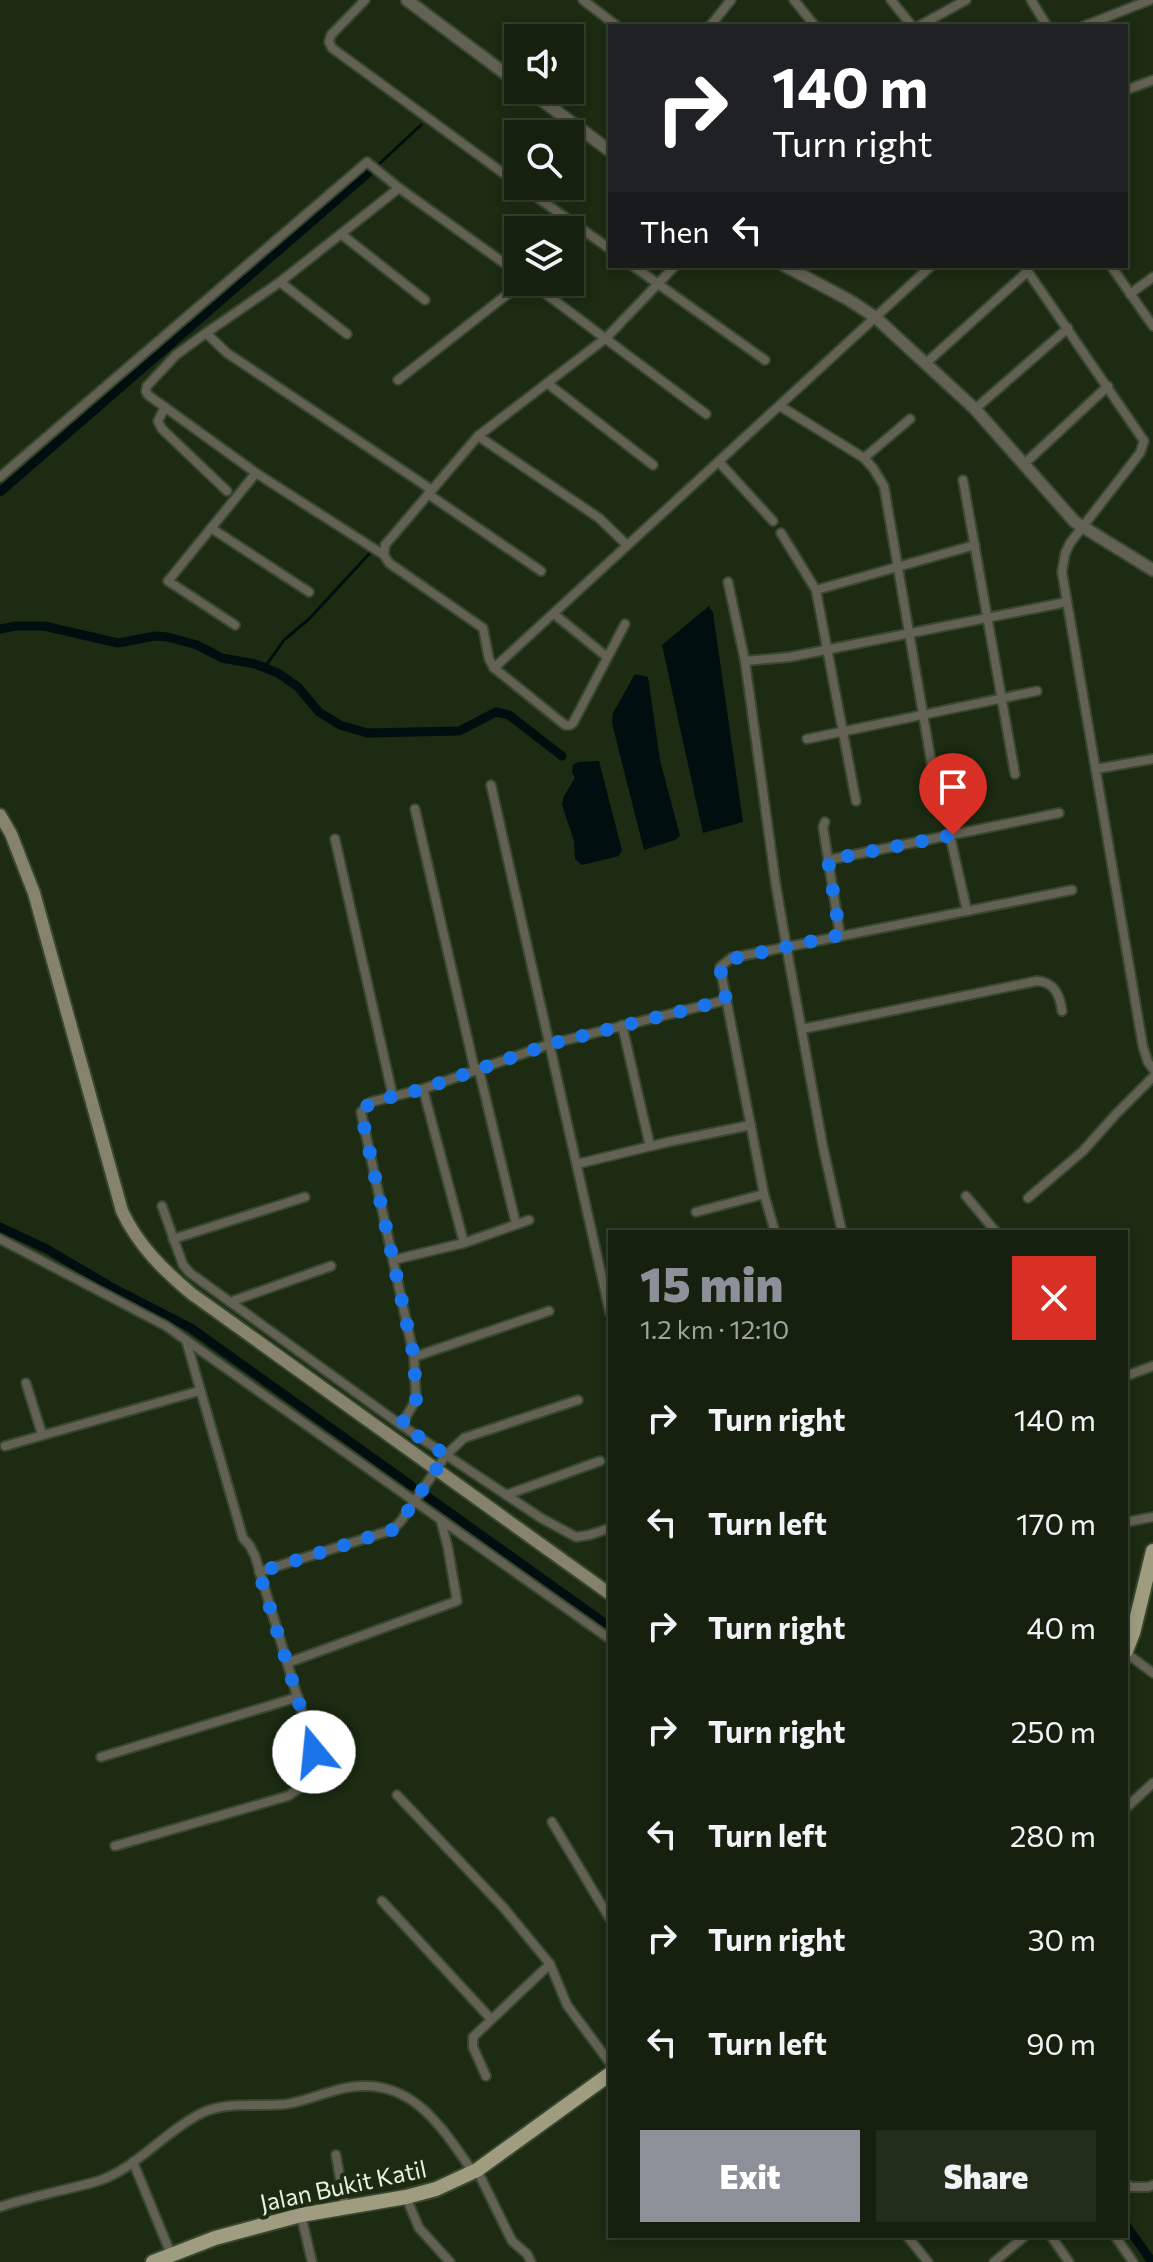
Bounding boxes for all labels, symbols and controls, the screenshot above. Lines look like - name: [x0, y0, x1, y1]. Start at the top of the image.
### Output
- map controls: [504, 24, 584, 296]
- button: sound: [504, 24, 584, 104]
- text: 140 m: [772, 51, 928, 120]
- icon: right: [640, 56, 744, 160]
- button: search: [504, 120, 584, 200]
- text: Turn right: [772, 120, 933, 164]
- icon: left: [725, 208, 769, 252]
- text: Then: [640, 212, 709, 249]
- button: layers: [504, 216, 584, 296]
- pin: [919, 753, 987, 835]
- icon: arrive: [931, 765, 975, 809]
- text: 15 min: [640, 1253, 784, 1312]
- button: close: [1012, 1256, 1096, 1340]
- text: 1.2 km · 12:10: [640, 1313, 789, 1344]
- icon: right: [640, 1396, 684, 1440]
- text: Turn right: [708, 1400, 845, 1437]
- text: 140 m: [1014, 1400, 1096, 1437]
- icon: left: [640, 1500, 684, 1544]
- text: Turn left: [708, 1504, 827, 1541]
- text: 170 m: [1016, 1504, 1096, 1541]
- icon: right: [640, 1604, 684, 1648]
- text: Turn right: [708, 1608, 845, 1645]
- text: 40 m: [1027, 1608, 1096, 1645]
- icon: right: [640, 1708, 684, 1752]
- position arrow: [272, 1710, 356, 1794]
- text: Turn right: [708, 1712, 845, 1749]
- text: 250 m: [1011, 1712, 1096, 1749]
- icon: left: [640, 1812, 684, 1856]
- text: Turn left: [708, 1816, 827, 1853]
- text: 280 m: [1010, 1816, 1096, 1853]
- icon: right: [640, 1916, 684, 1960]
- text: Turn right: [708, 1920, 845, 1957]
- text: 30 m: [1027, 1920, 1096, 1957]
- icon: left: [640, 2020, 684, 2064]
- text: Turn left: [708, 2024, 827, 2061]
- text: 90 m: [1026, 2024, 1096, 2061]
- button: Exit: [640, 2130, 860, 2222]
- button: Share: [876, 2130, 1096, 2222]
- street label: Jalan Bukit Katil: [257, 2153, 429, 2217]

